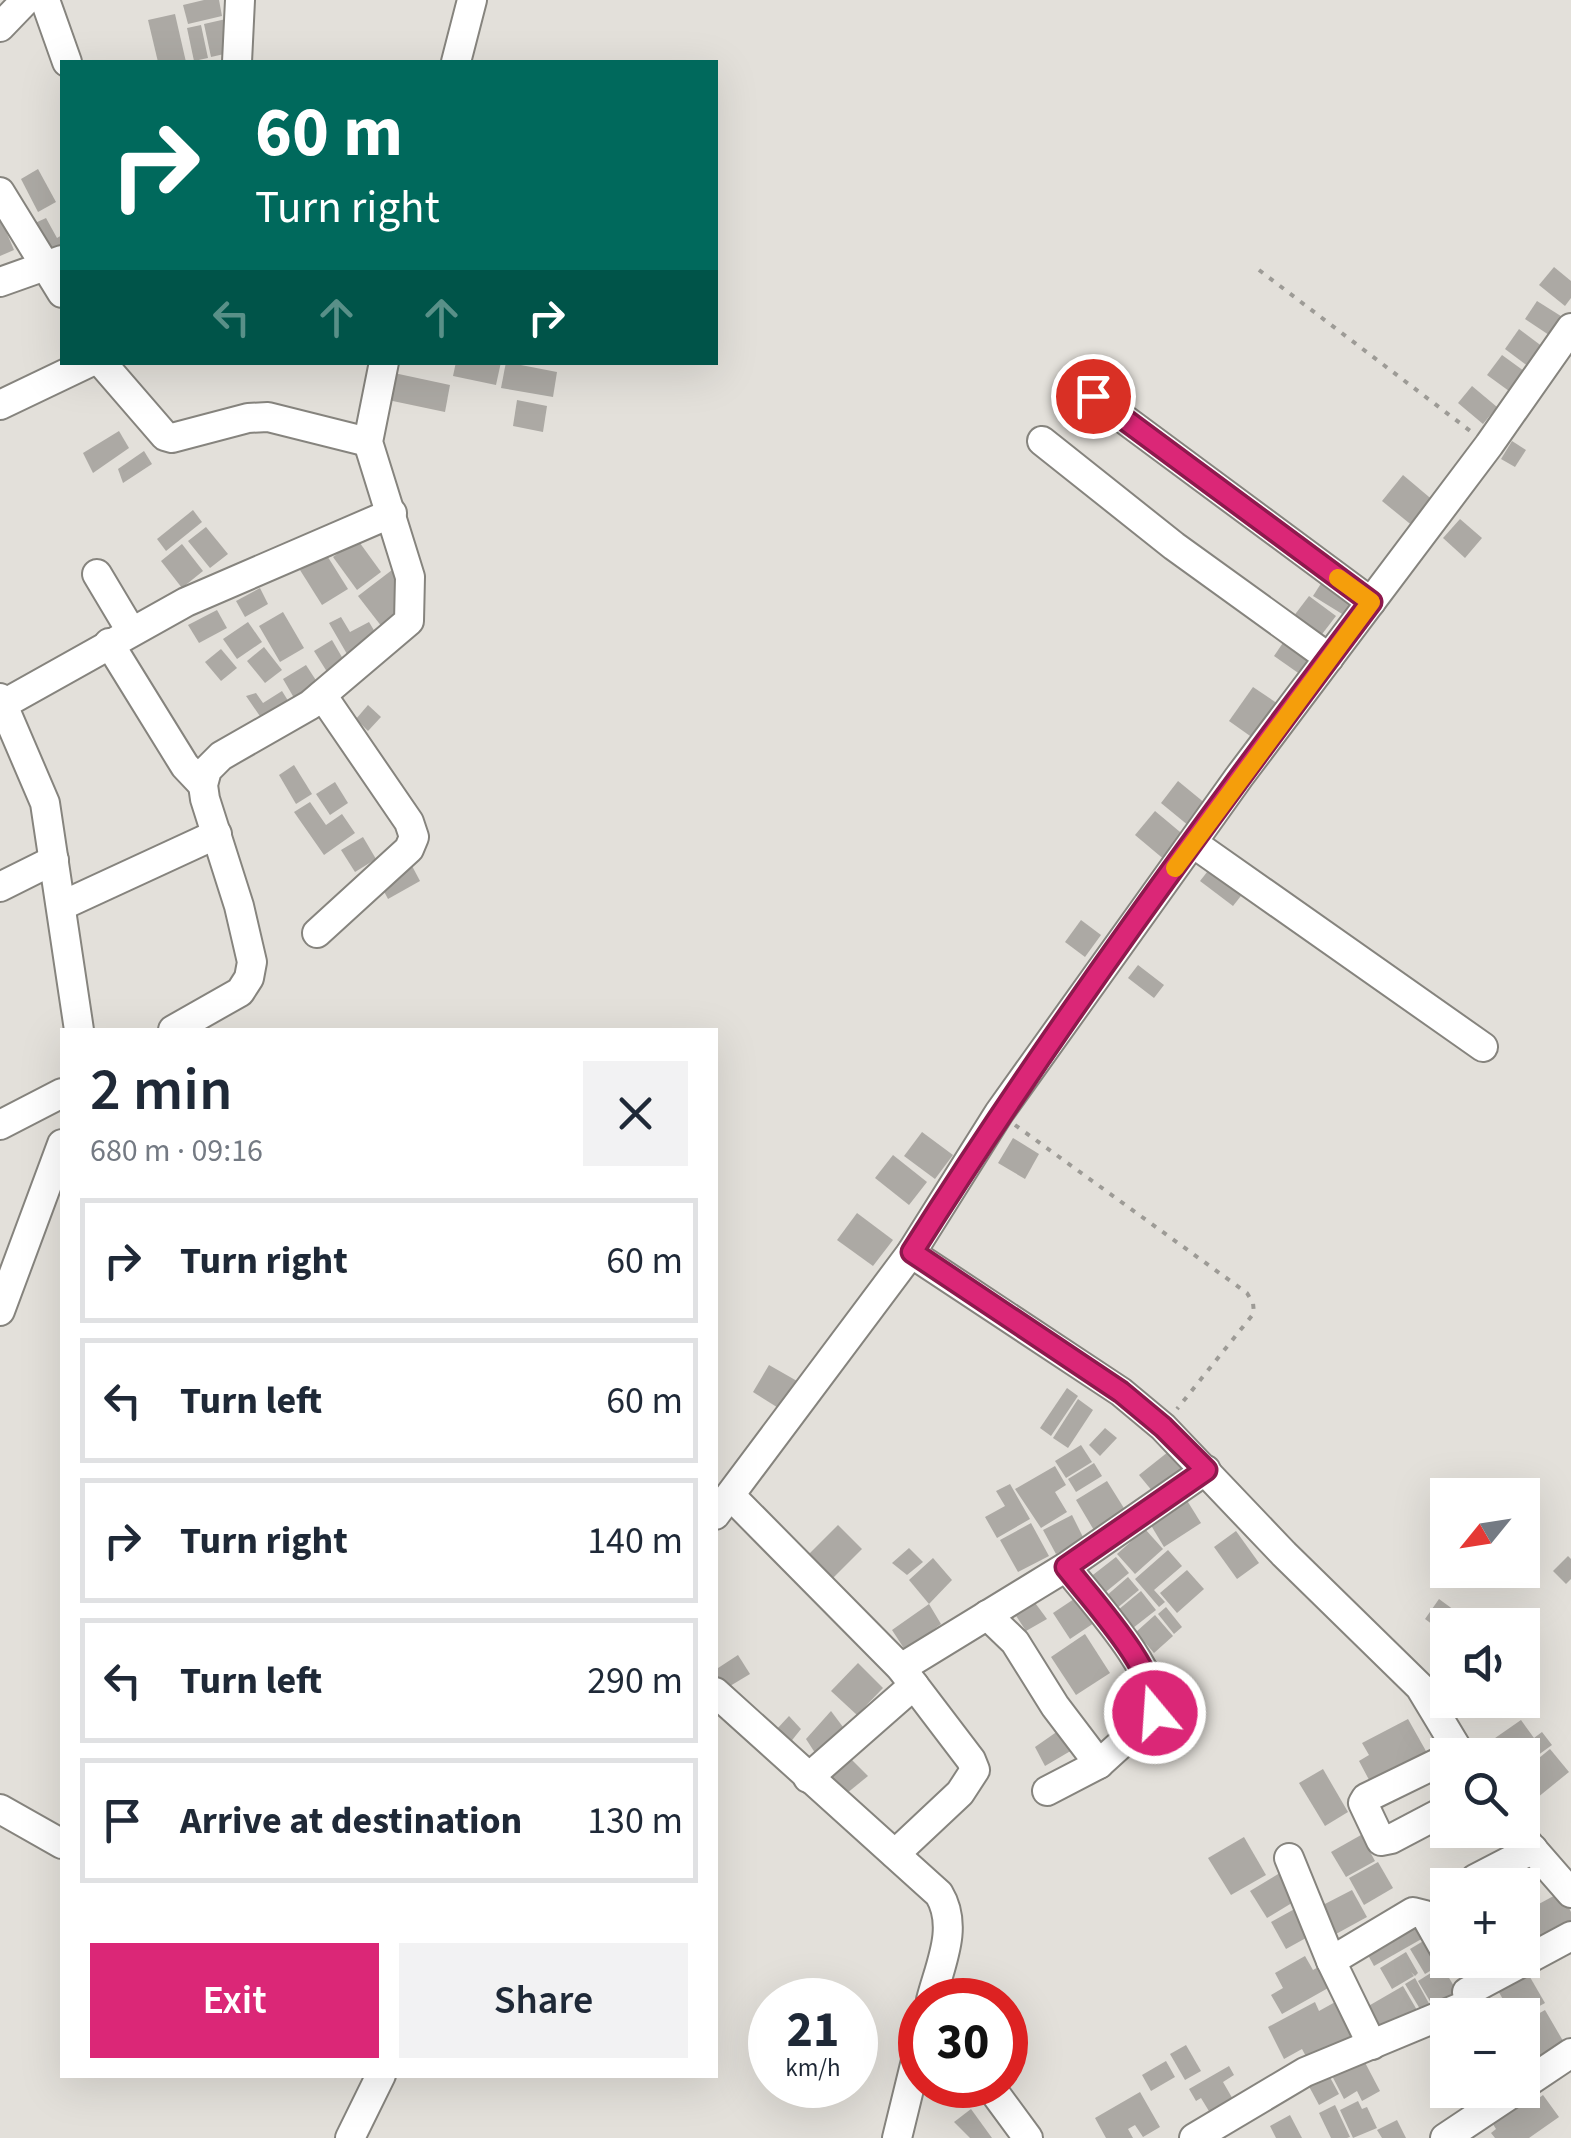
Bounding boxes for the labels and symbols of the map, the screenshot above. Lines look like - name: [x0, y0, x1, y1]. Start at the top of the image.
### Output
- pin: [1051, 354, 1136, 439]
- north arrow: [1430, 1478, 1540, 1588]
- position arrow: [1103, 1661, 1207, 1765]
- speed limit sign: 30: [898, 1978, 1028, 2108]

